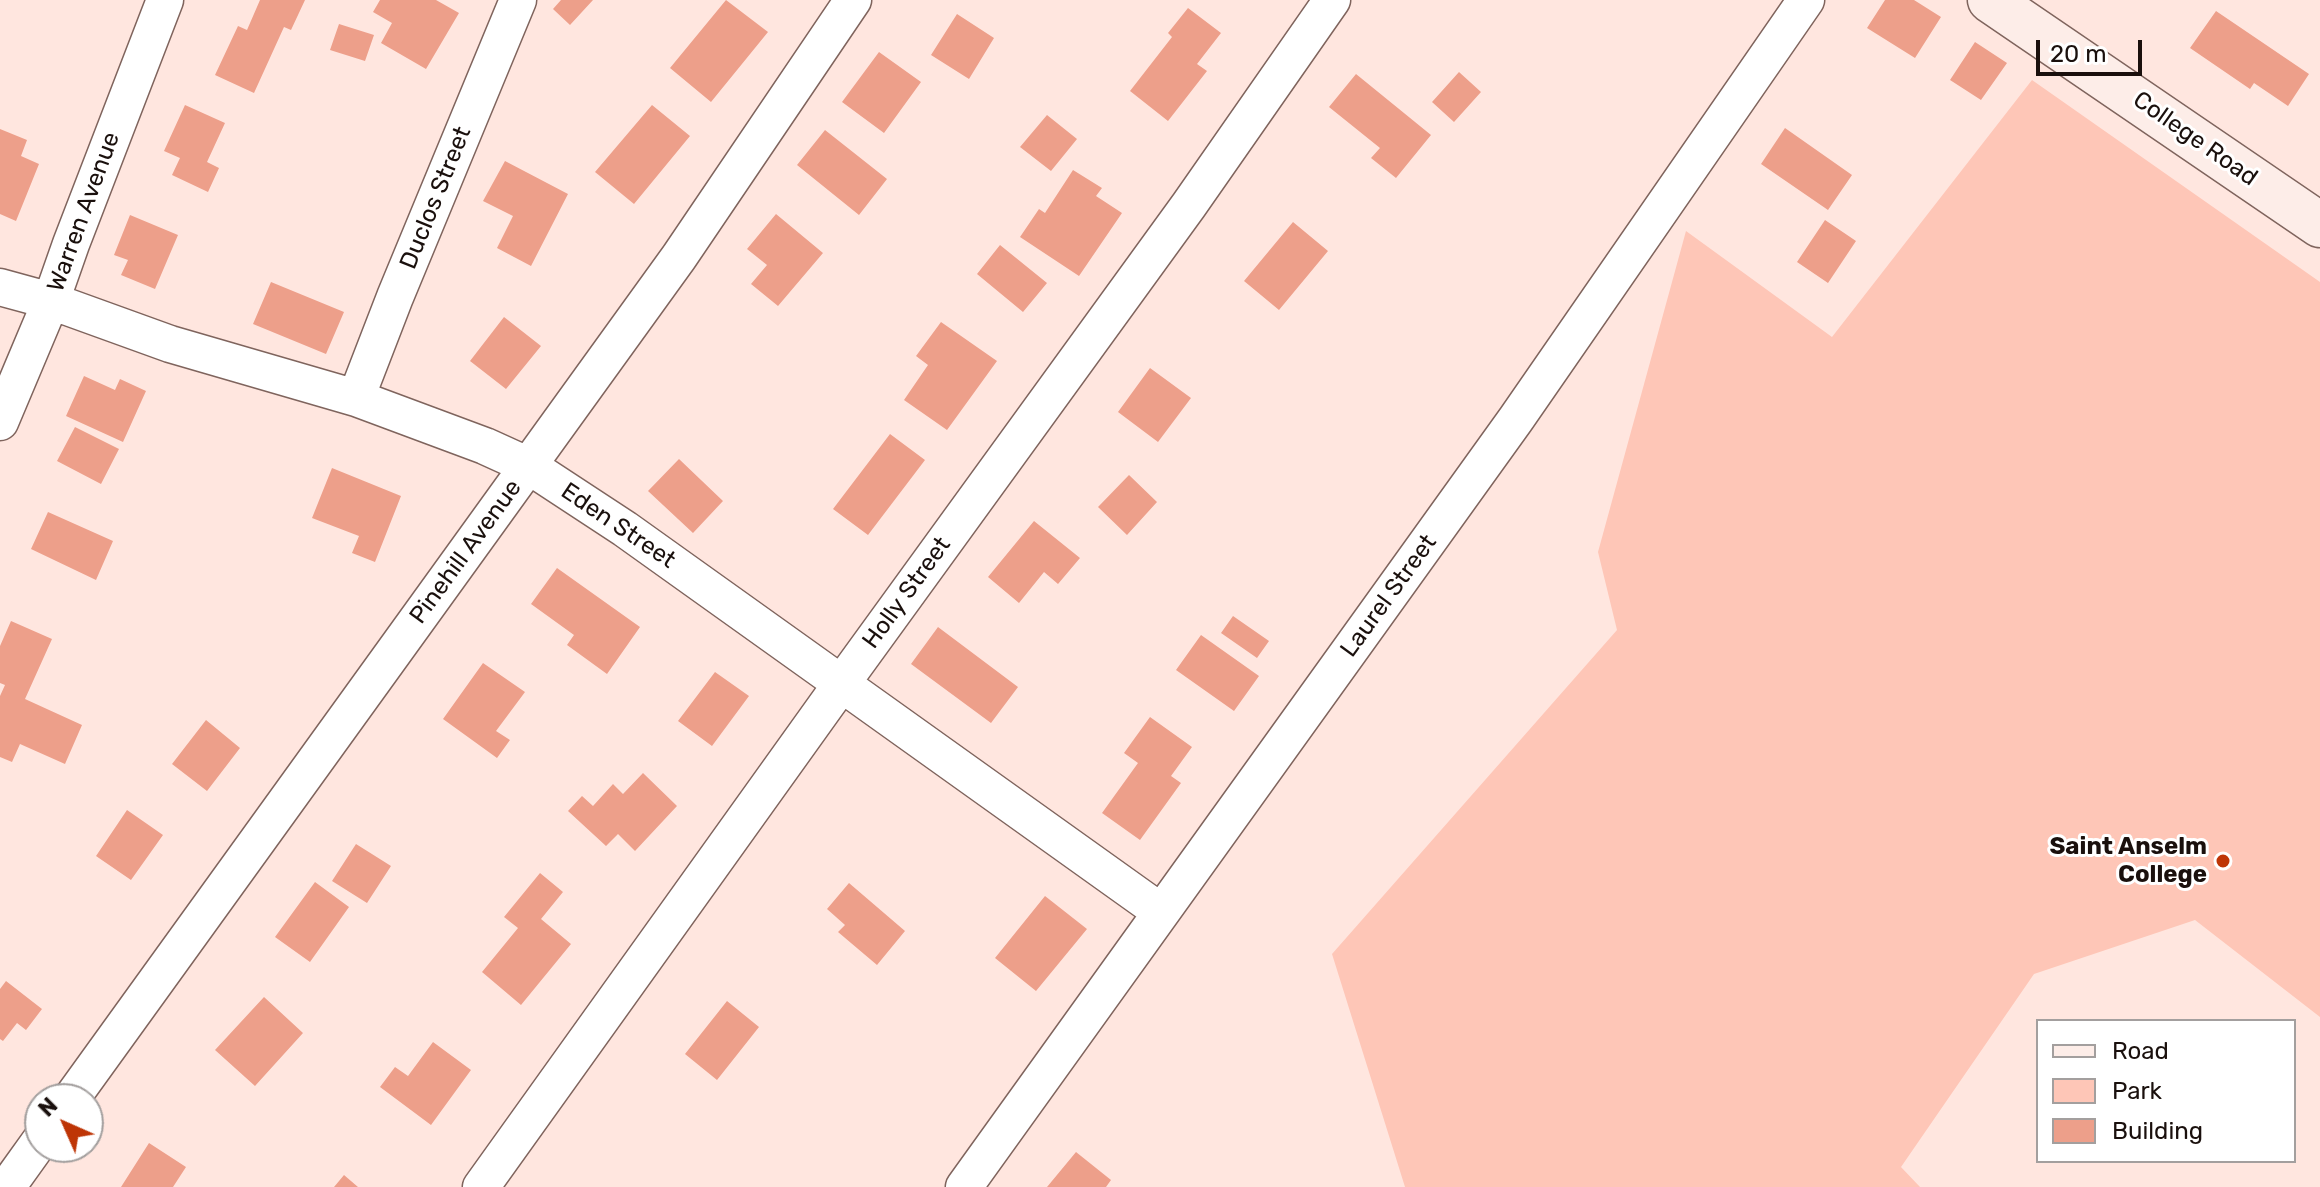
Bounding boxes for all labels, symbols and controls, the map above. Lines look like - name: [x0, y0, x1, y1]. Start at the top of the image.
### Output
- scale bar: [2040, 24, 2146, 74]
- text: 20 m: [2050, 40, 2107, 68]
- street label: College Road: [2127, 86, 2263, 192]
- street label: Duclos Street: [394, 122, 478, 274]
- street label: Warren Avenue: [42, 128, 126, 296]
- street label: Pinehill Avenue: [404, 474, 528, 630]
- street label: Eden Street: [555, 477, 681, 575]
- street label: Laurel Street: [1335, 529, 1443, 663]
- street label: Holly Street: [857, 532, 957, 654]
- place label: Saint Anselm College: [2049, 833, 2207, 889]
- marker: Saint Anselm College: [2214, 852, 2232, 870]
- legend: [2036, 1019, 2296, 1163]
- text: Road: [2112, 1037, 2169, 1065]
- text: Park: [2112, 1077, 2162, 1105]
- north arrow: [24, 1083, 104, 1163]
- text: N: [33, 1092, 63, 1122]
- text: Building: [2112, 1117, 2203, 1145]

